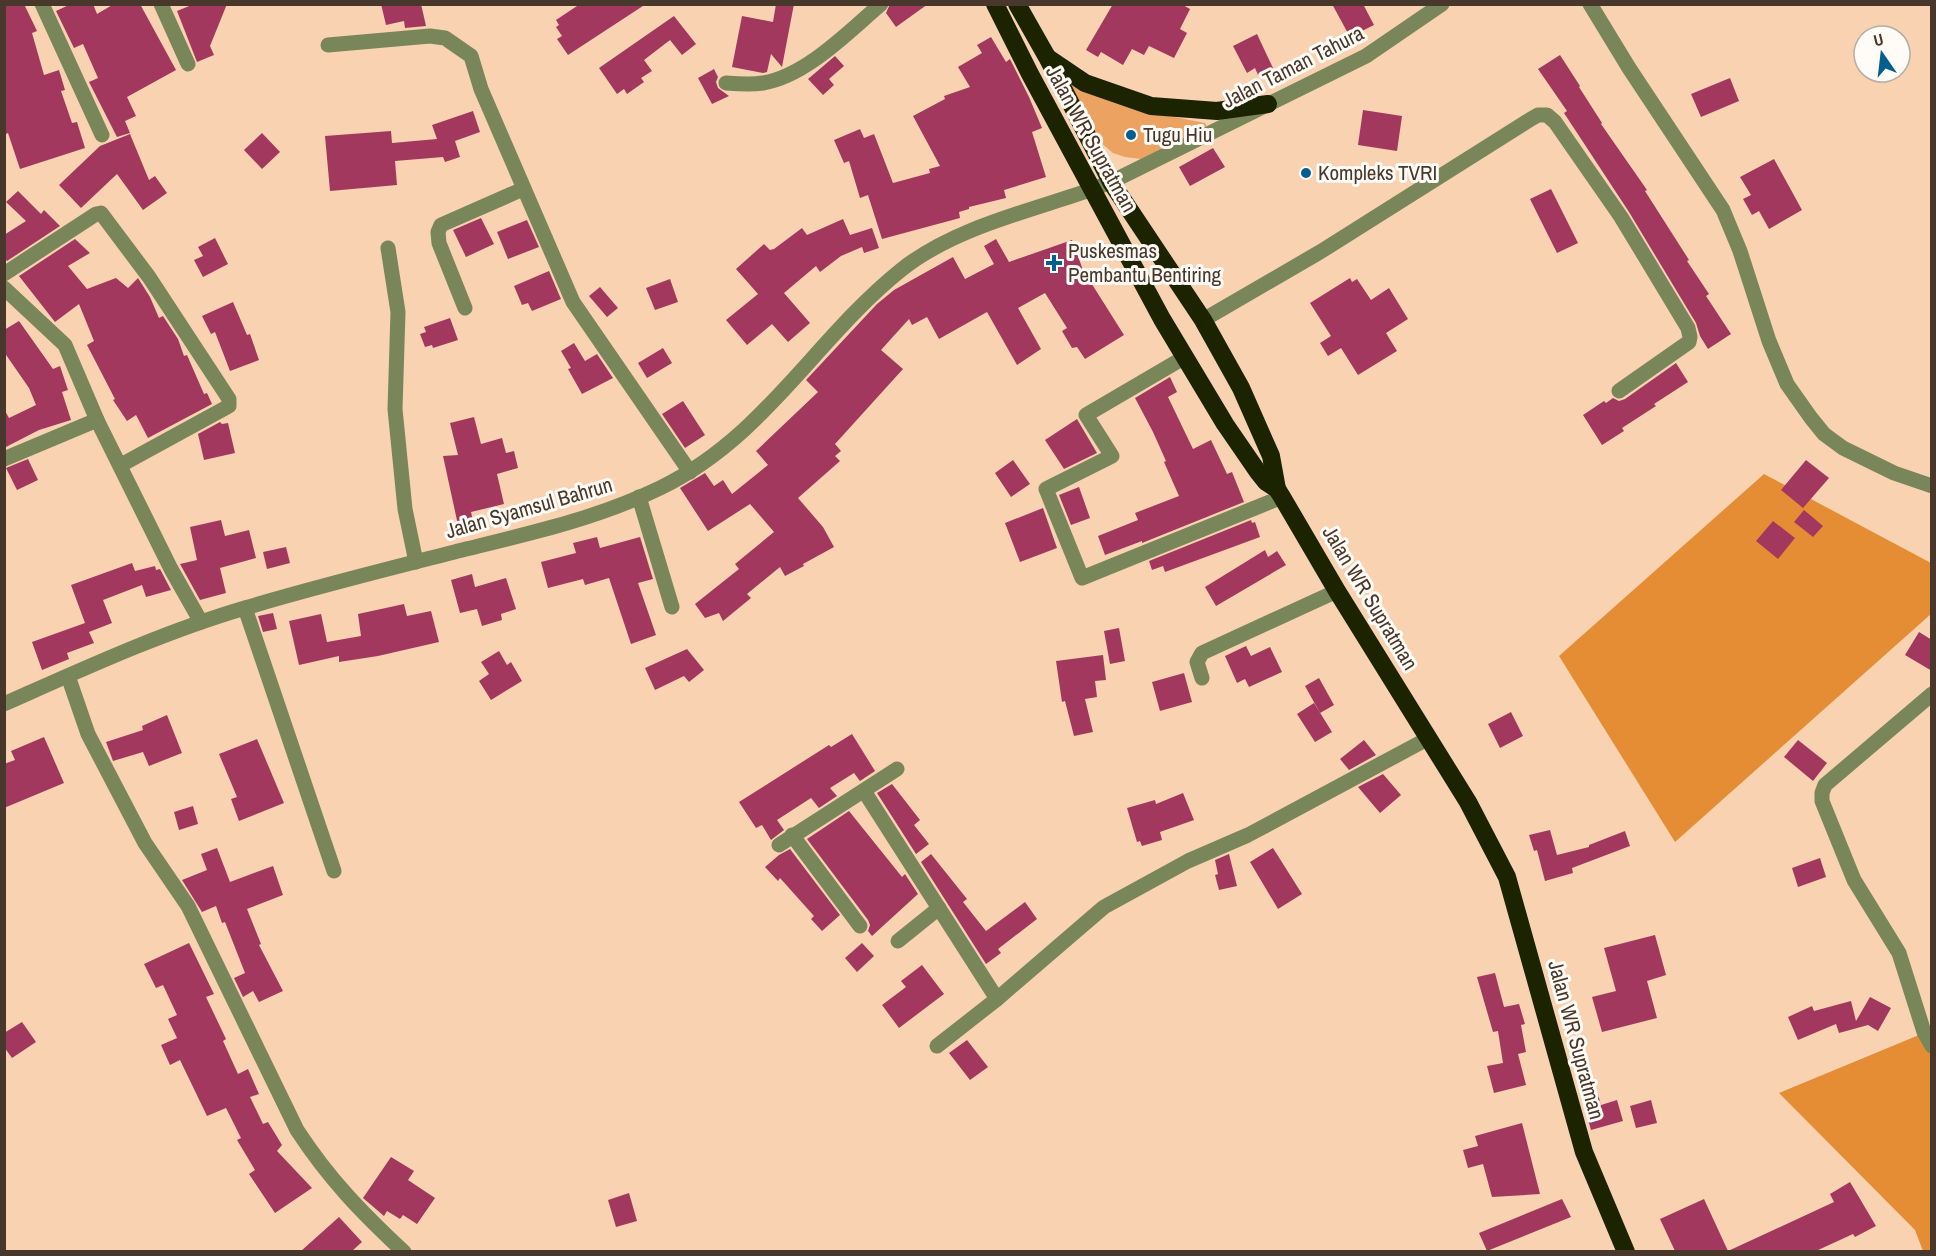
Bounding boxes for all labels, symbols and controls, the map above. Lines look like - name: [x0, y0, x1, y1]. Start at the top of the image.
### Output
- street label: Jalan Taman Tahura: [1217, 18, 1369, 115]
- north arrow: [1852, 24, 1912, 84]
- text: U: [1871, 28, 1886, 51]
- street label: Jalan WR Supratman: [1039, 60, 1144, 217]
- place label: Tugu Hiu: [1143, 120, 1212, 149]
- marker: Tugu Hiu: [1124, 128, 1138, 142]
- place label: Kompleks TVRI: [1318, 158, 1437, 187]
- marker: Kompleks TVRI: [1299, 166, 1313, 180]
- place label: Puskesmas Pembantu Bentiring: [1068, 236, 1222, 289]
- marker: Puskesmas Pembantu Bentiring: [1045, 254, 1063, 272]
- street label: Jalan Syamsul Bahrun: [442, 470, 616, 545]
- street label: Jalan WR Supratman: [1316, 520, 1425, 675]
- street label: Jalan WR Supratman: [1541, 957, 1612, 1123]

